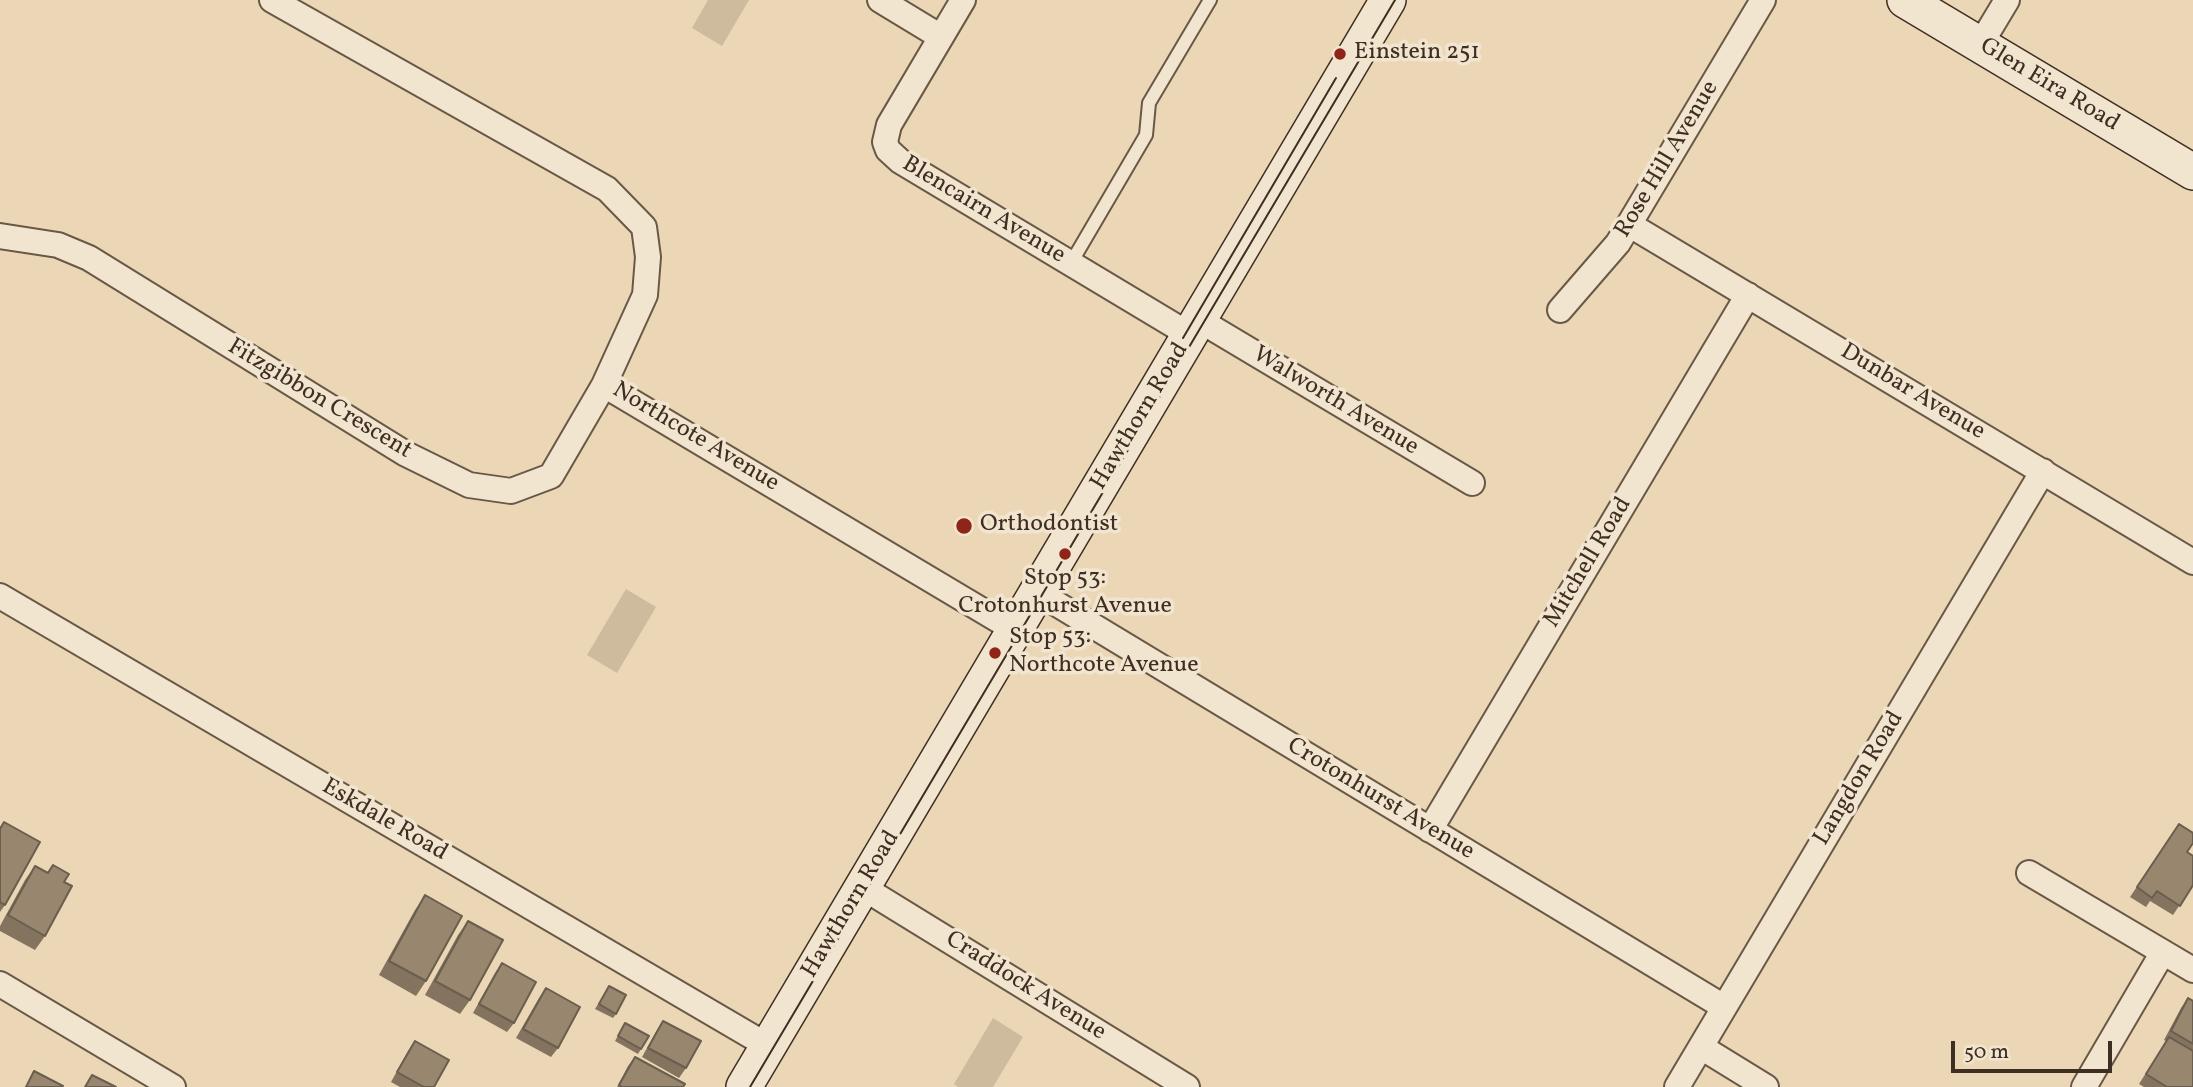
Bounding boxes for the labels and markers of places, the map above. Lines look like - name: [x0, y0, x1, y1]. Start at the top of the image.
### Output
- place label: Einstein 251: [1354, 40, 1480, 68]
- marker: Einstein 251: [1332, 46, 1348, 62]
- place label: Orthodontist: [980, 512, 1118, 540]
- marker: Orthodontist: [954, 516, 974, 536]
- marker: Stop 53: Crotonhurst Avenue: [1057, 546, 1073, 562]
- place label: Stop 53: Crotonhurst Avenue: [958, 566, 1172, 622]
- place label: Stop 53: Northcote Avenue: [1009, 625, 1199, 681]
- marker: Stop 53: Northcote Avenue: [987, 645, 1003, 661]

